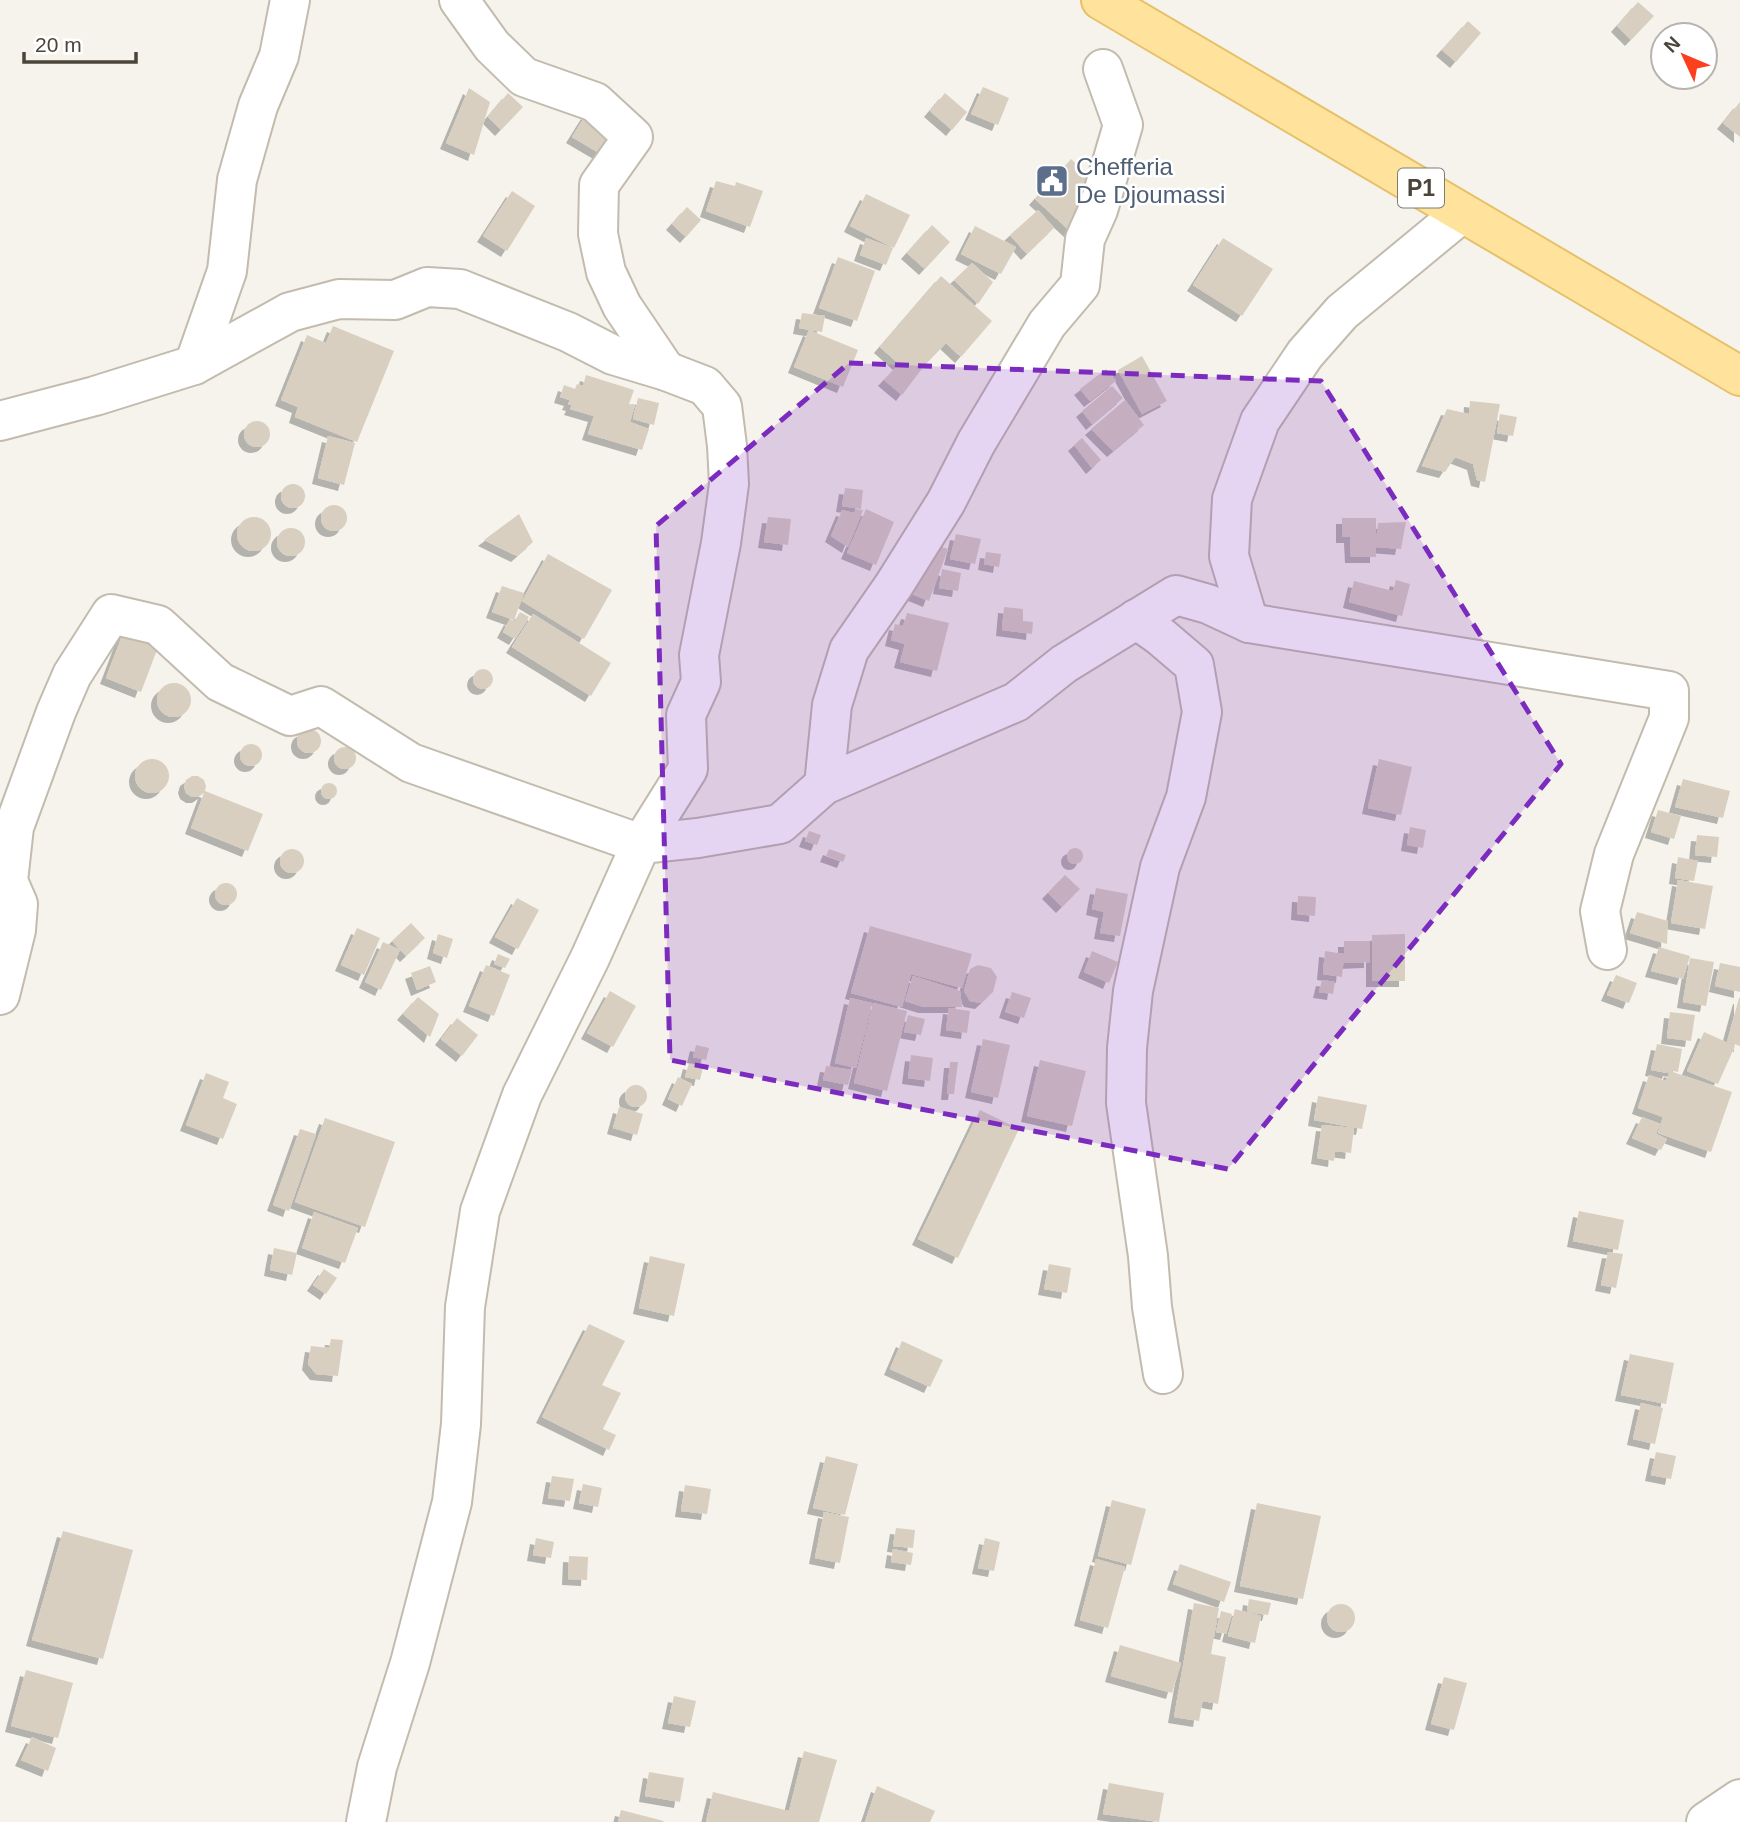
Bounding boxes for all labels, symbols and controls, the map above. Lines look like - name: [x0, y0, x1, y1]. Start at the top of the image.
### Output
- scale bar: [24, 21, 136, 65]
- north arrow: [1649, 21, 1719, 91]
- text: N: [1660, 32, 1684, 57]
- text: 20 m: [35, 33, 82, 56]
- place label: Chefferia De Djoumassi: [1076, 153, 1225, 208]
- public building icon: Chefferia De Djoumassi: [1033, 162, 1071, 200]
- road number: P1: [1398, 168, 1444, 208]

